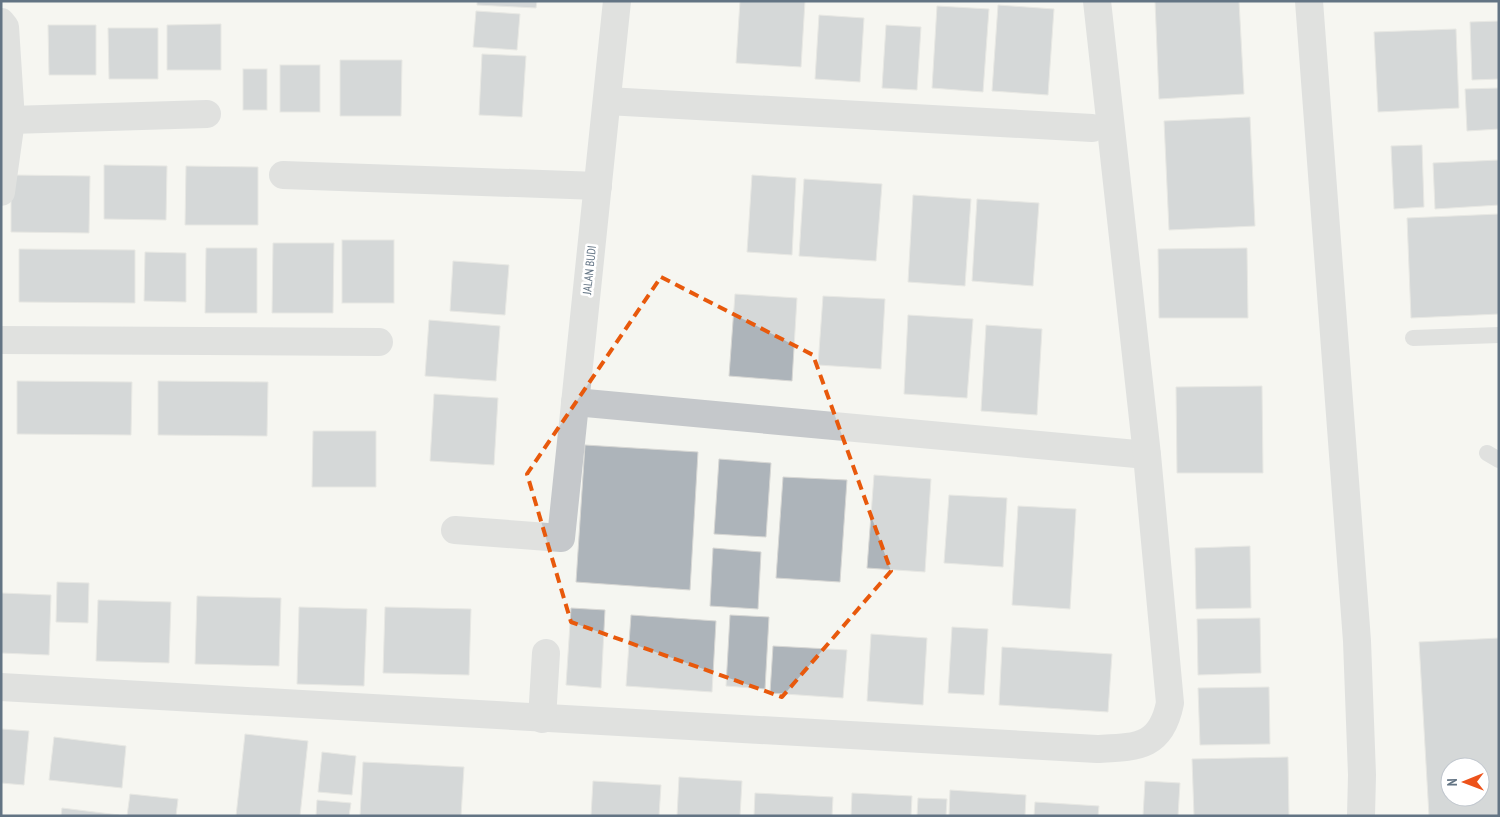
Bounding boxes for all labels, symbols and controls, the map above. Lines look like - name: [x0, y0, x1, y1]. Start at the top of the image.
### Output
- street label: JALAN BUDI: [579, 245, 599, 296]
- north arrow: [1440, 757, 1490, 807]
- text: N: [1443, 778, 1461, 786]

